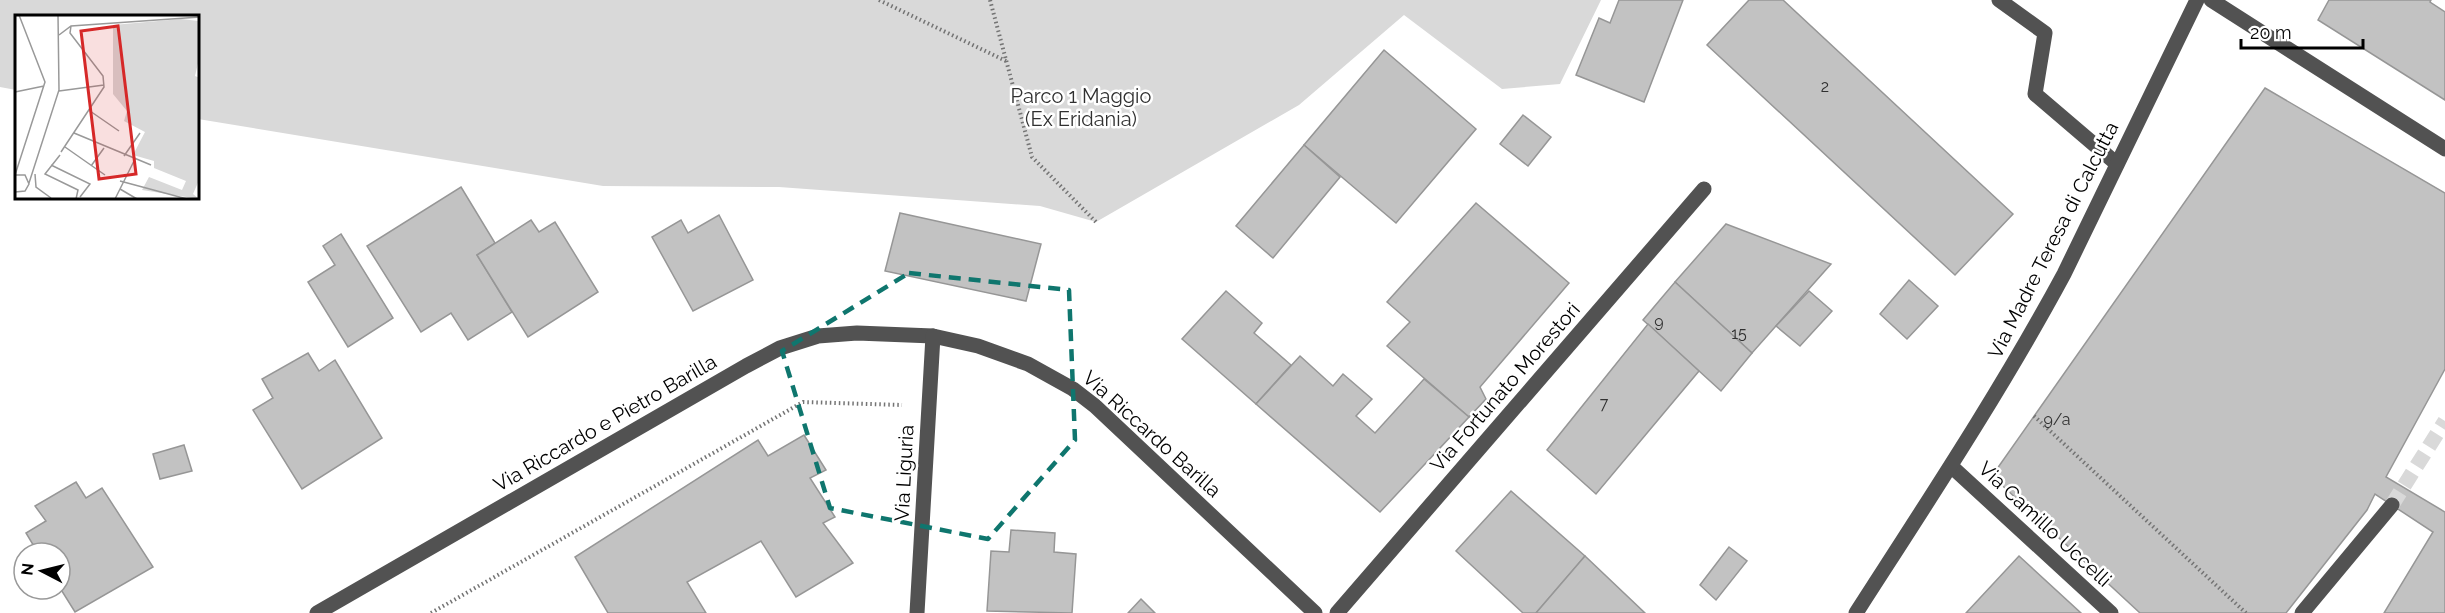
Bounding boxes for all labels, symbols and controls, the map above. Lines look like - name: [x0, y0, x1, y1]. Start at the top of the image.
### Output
- scale bar: [2241, 12, 2362, 50]
- inset map: [15, 15, 200, 200]
- text: 20 m: [2250, 22, 2292, 43]
- house number: 2: [1821, 77, 1829, 96]
- park label: Parco 1 Maggio (Ex Eridania): [1011, 84, 1151, 131]
- street label: Via Madre Teresa di Calcutta: [1983, 118, 2123, 362]
- street label: Via Fortunato Morestori: [1425, 298, 1585, 476]
- house number: 9: [1654, 312, 1664, 331]
- house number: 15: [1731, 324, 1747, 343]
- street label: Via Riccardo e Pietro Barilla: [489, 349, 721, 497]
- street label: Via Riccardo Barilla: [1078, 366, 1226, 502]
- house number: 7: [1600, 394, 1609, 413]
- house number: 9/a: [2043, 410, 2071, 429]
- street label: Via Liguria: [889, 424, 919, 522]
- street label: Via Camillo Uccelli: [1974, 456, 2116, 592]
- north arrow: [12, 541, 72, 601]
- text: N: [17, 562, 38, 576]

